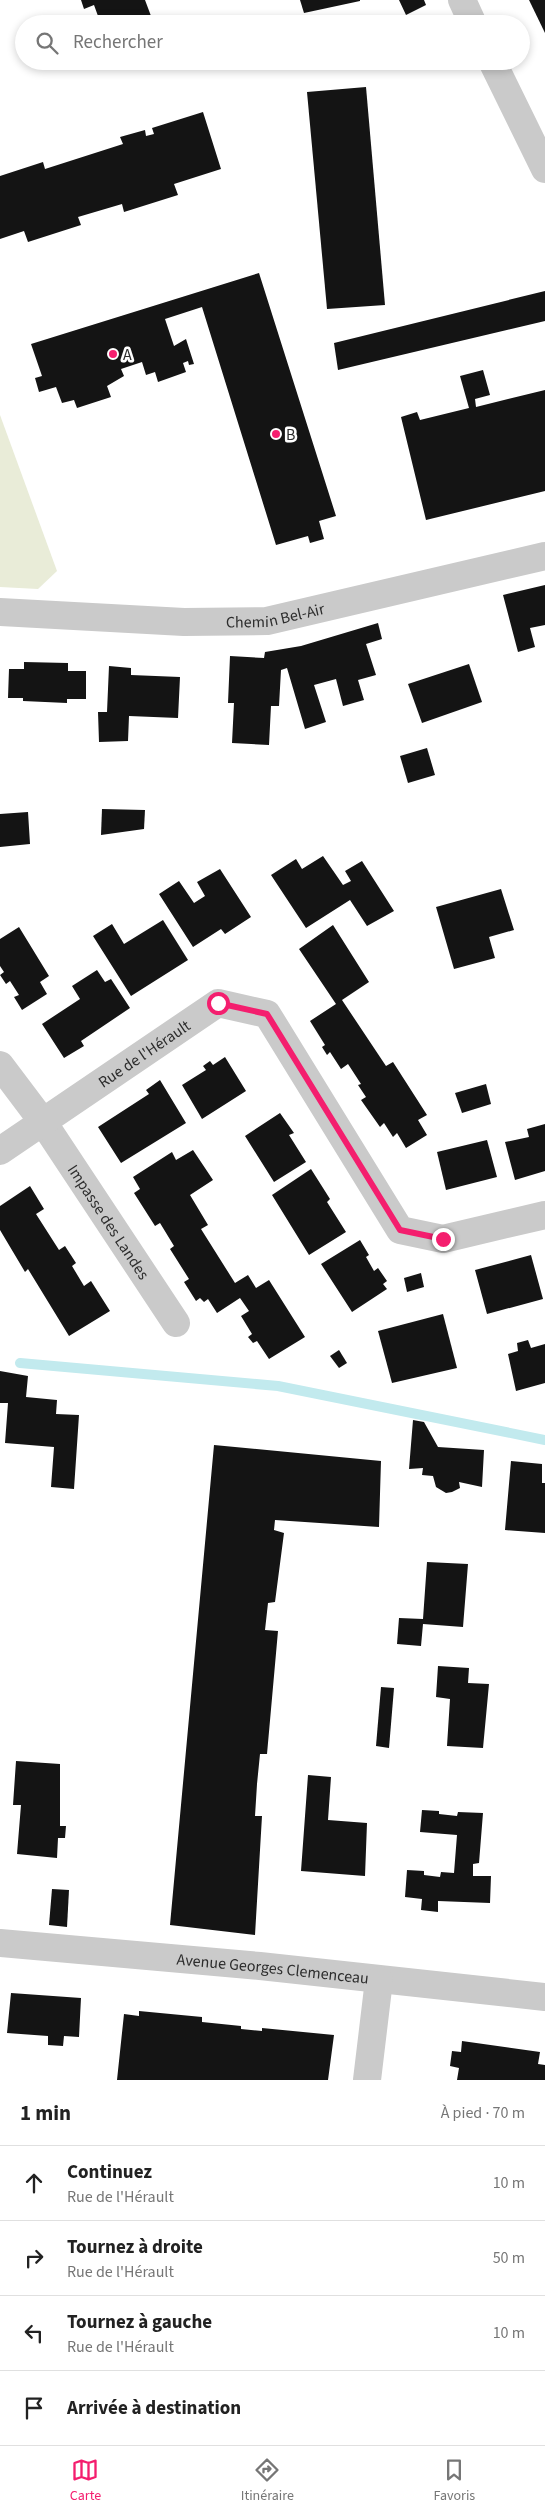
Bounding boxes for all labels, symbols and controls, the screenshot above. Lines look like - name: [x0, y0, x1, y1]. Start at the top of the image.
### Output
- search box: [15, 15, 530, 70]
- icon: search: [33, 29, 61, 57]
- text: Rechercher: [73, 29, 163, 56]
- place label: A: [123, 344, 132, 366]
- marker: A: [107, 348, 119, 360]
- place label: B: [286, 424, 295, 446]
- marker: B: [270, 428, 282, 440]
- street label: Chemin Bel-Air: [226, 598, 327, 633]
- route start: [207, 992, 230, 1015]
- street label: Rue de l'Hérault: [94, 1015, 195, 1093]
- street label: Impasse des Landes: [62, 1160, 154, 1284]
- route end: [432, 1228, 455, 1251]
- street label: Avenue Georges Clemenceau: [176, 1949, 370, 1990]
- text: 1 min: [20, 2098, 71, 2128]
- text: À pied · 70 m: [441, 2102, 525, 2124]
- text: Continuez: [67, 2159, 152, 2186]
- icon: ahead: [20, 2169, 48, 2197]
- text: 10 m: [493, 2172, 525, 2194]
- text: Rue de l'Hérault: [67, 2186, 174, 2208]
- text: Tournez à droite: [67, 2234, 203, 2261]
- icon: right: [20, 2244, 48, 2272]
- text: 50 m: [493, 2247, 525, 2269]
- text: Rue de l'Hérault: [67, 2261, 174, 2283]
- text: Tournez à gauche: [67, 2309, 212, 2336]
- icon: left: [20, 2319, 48, 2347]
- text: 10 m: [493, 2322, 525, 2344]
- text: Rue de l'Hérault: [67, 2336, 174, 2358]
- icon: arrive: [20, 2394, 48, 2422]
- text: Arrivée à destination: [67, 2395, 241, 2422]
- tab: Carte: [70, 2456, 101, 2506]
- tab: Itinéraire: [241, 2456, 294, 2506]
- tab: Favoris: [433, 2456, 475, 2506]

